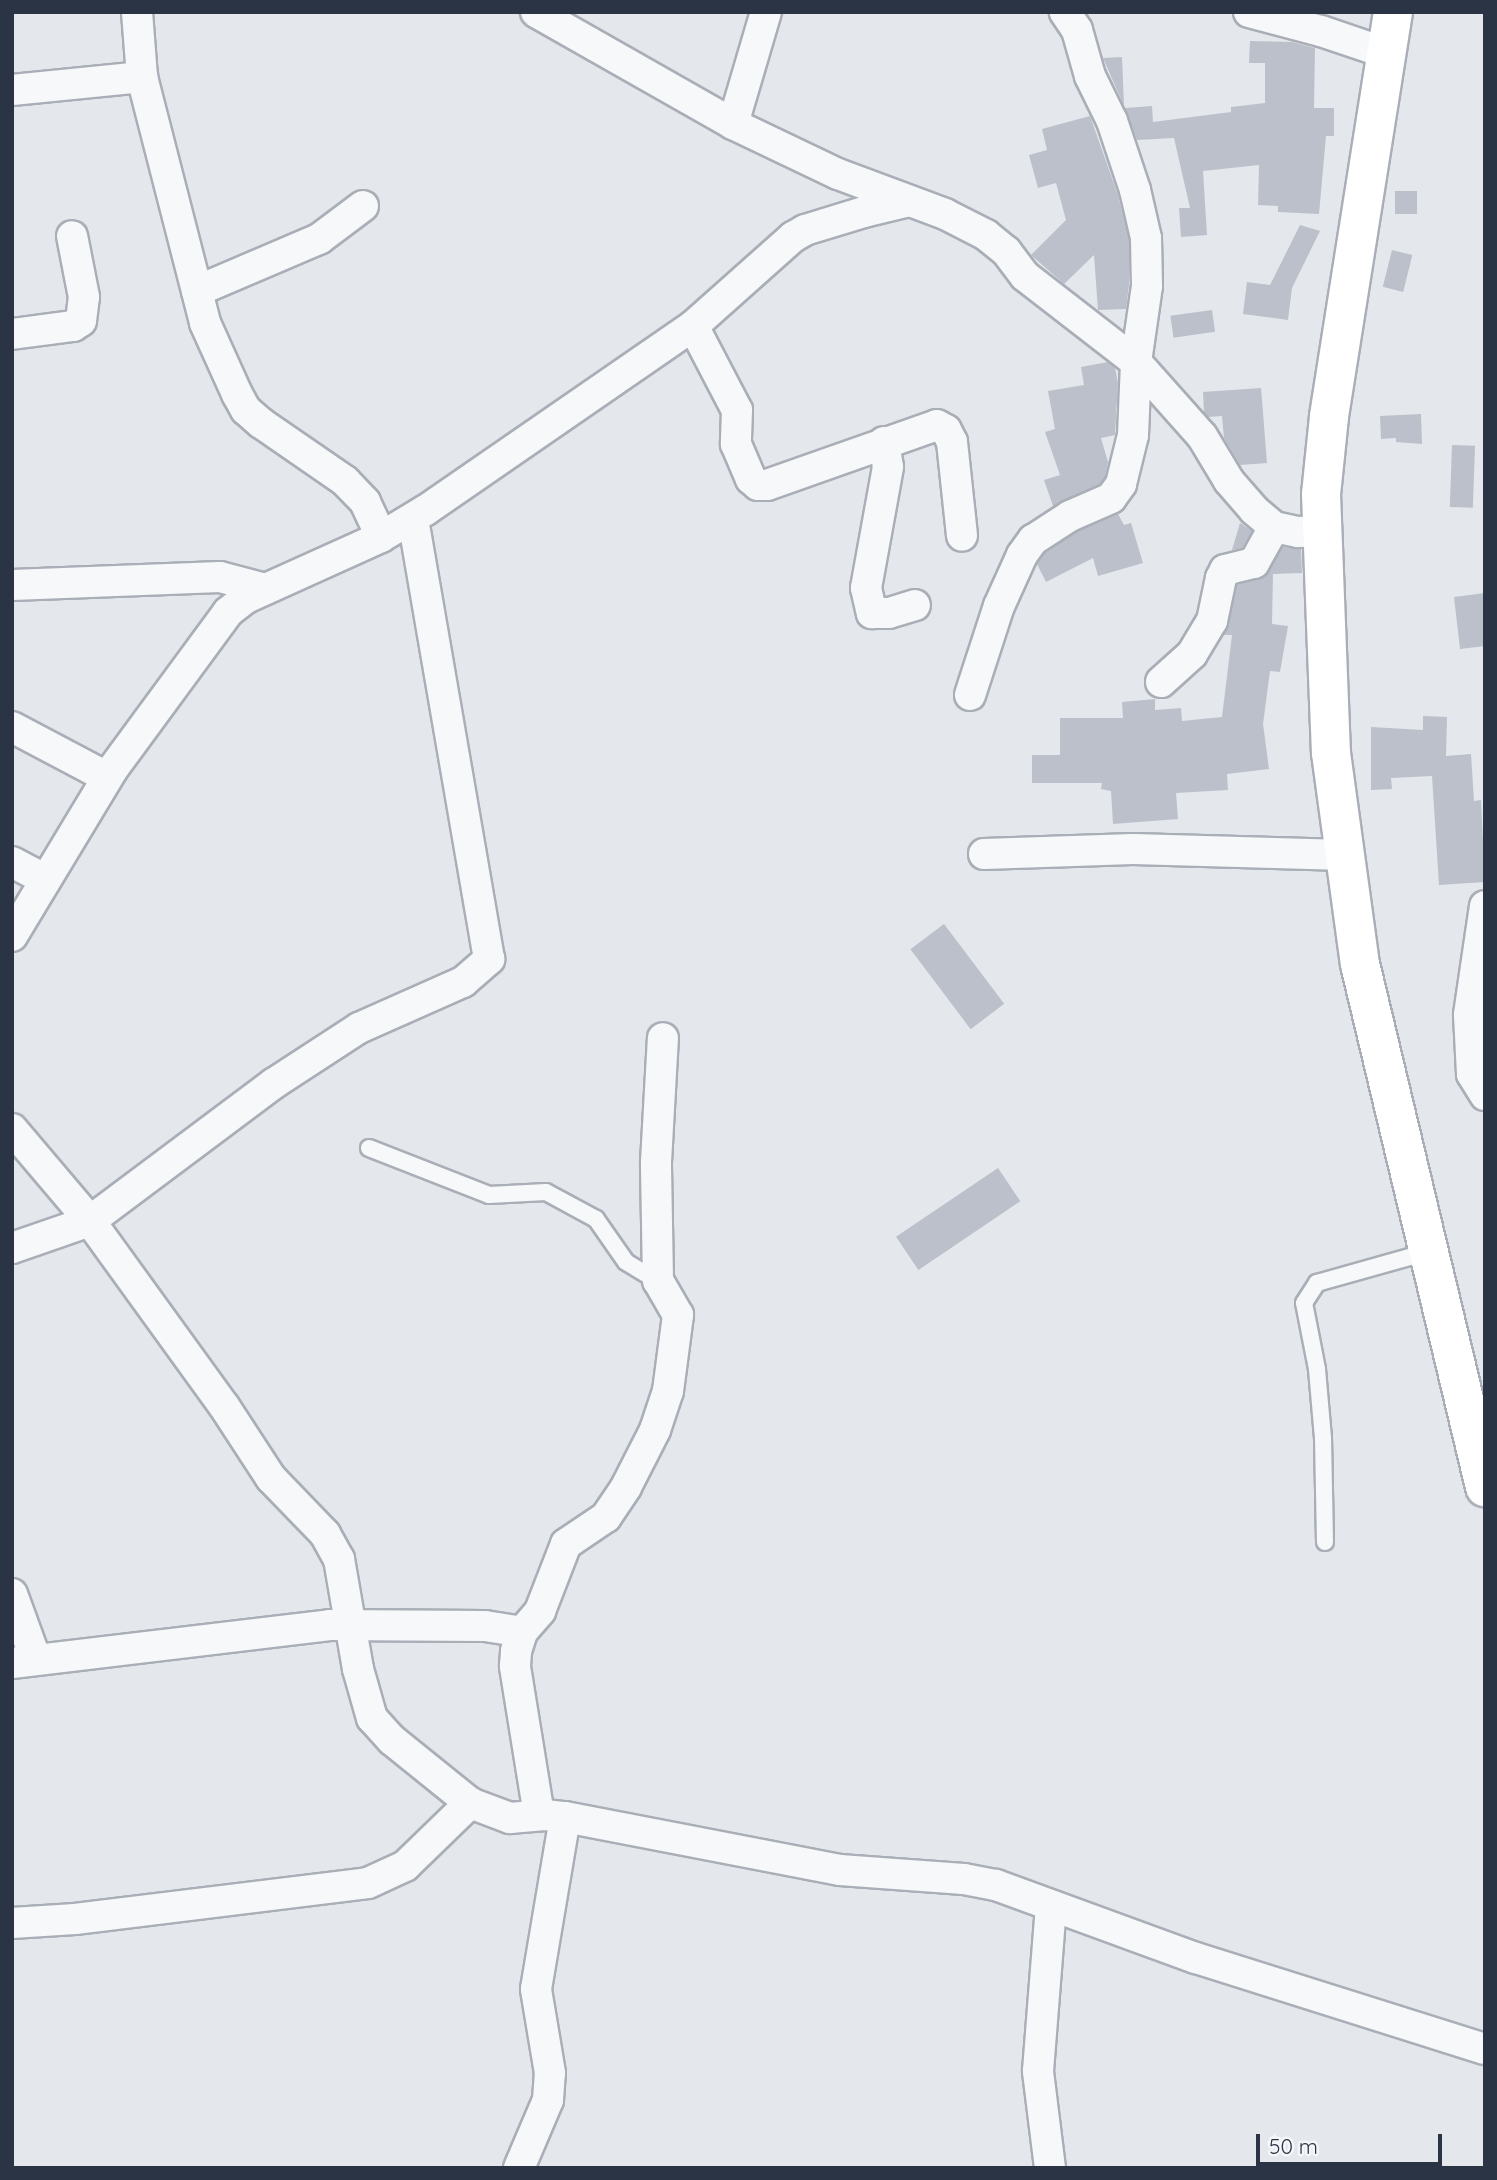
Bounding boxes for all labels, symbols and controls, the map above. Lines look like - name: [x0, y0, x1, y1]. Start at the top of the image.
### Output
- scale bar: [1259, 2120, 1444, 2164]
- text: 50 m: [1269, 2133, 1318, 2159]

